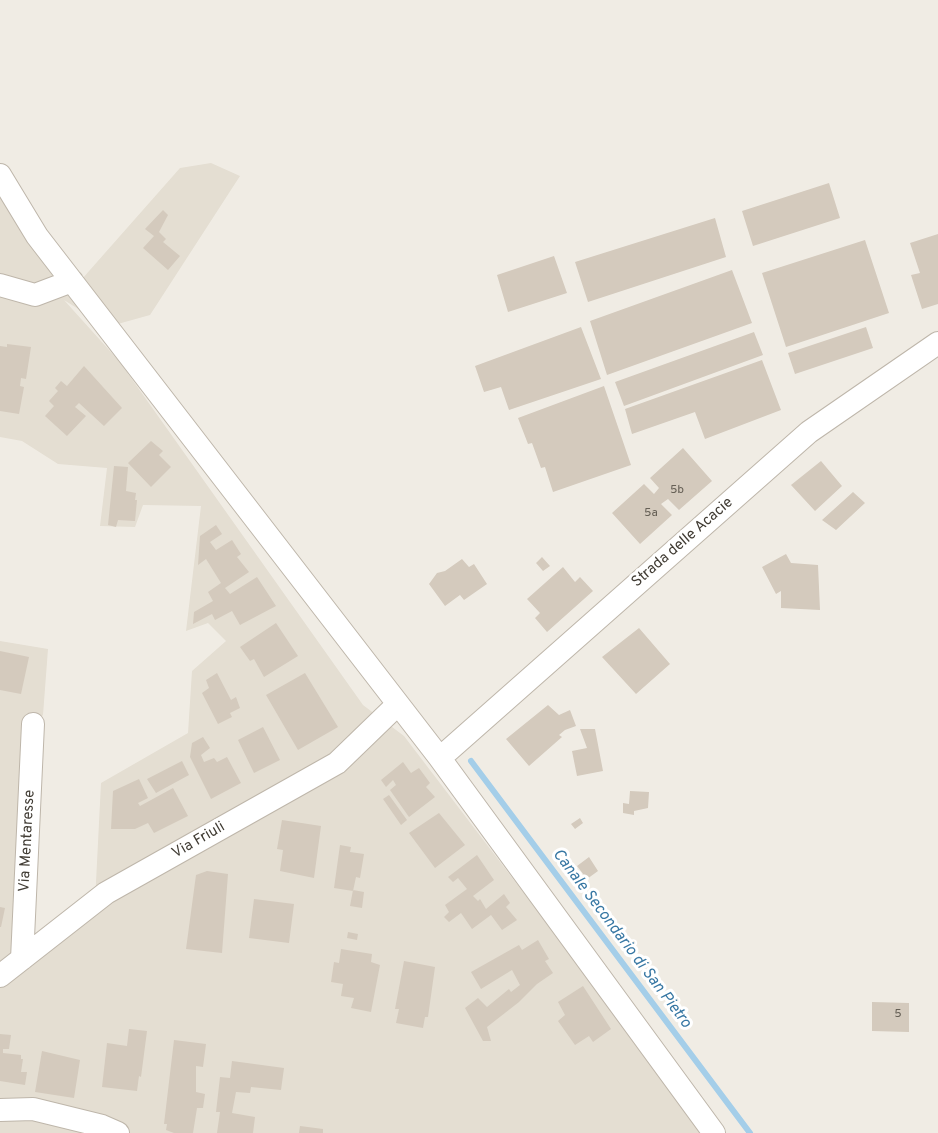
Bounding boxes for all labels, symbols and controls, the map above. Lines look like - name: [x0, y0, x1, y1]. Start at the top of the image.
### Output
- house number: 5b: [670, 484, 684, 498]
- street label: Strada delle Acacie: [629, 494, 737, 592]
- house number: 5a: [644, 507, 658, 521]
- street label: Via Mentaresse: [16, 789, 40, 893]
- street label: Via Friuli: [169, 819, 229, 863]
- water label: Canale Secondario di San Pietro: [547, 846, 695, 1032]
- house number: 5: [894, 1008, 902, 1022]

